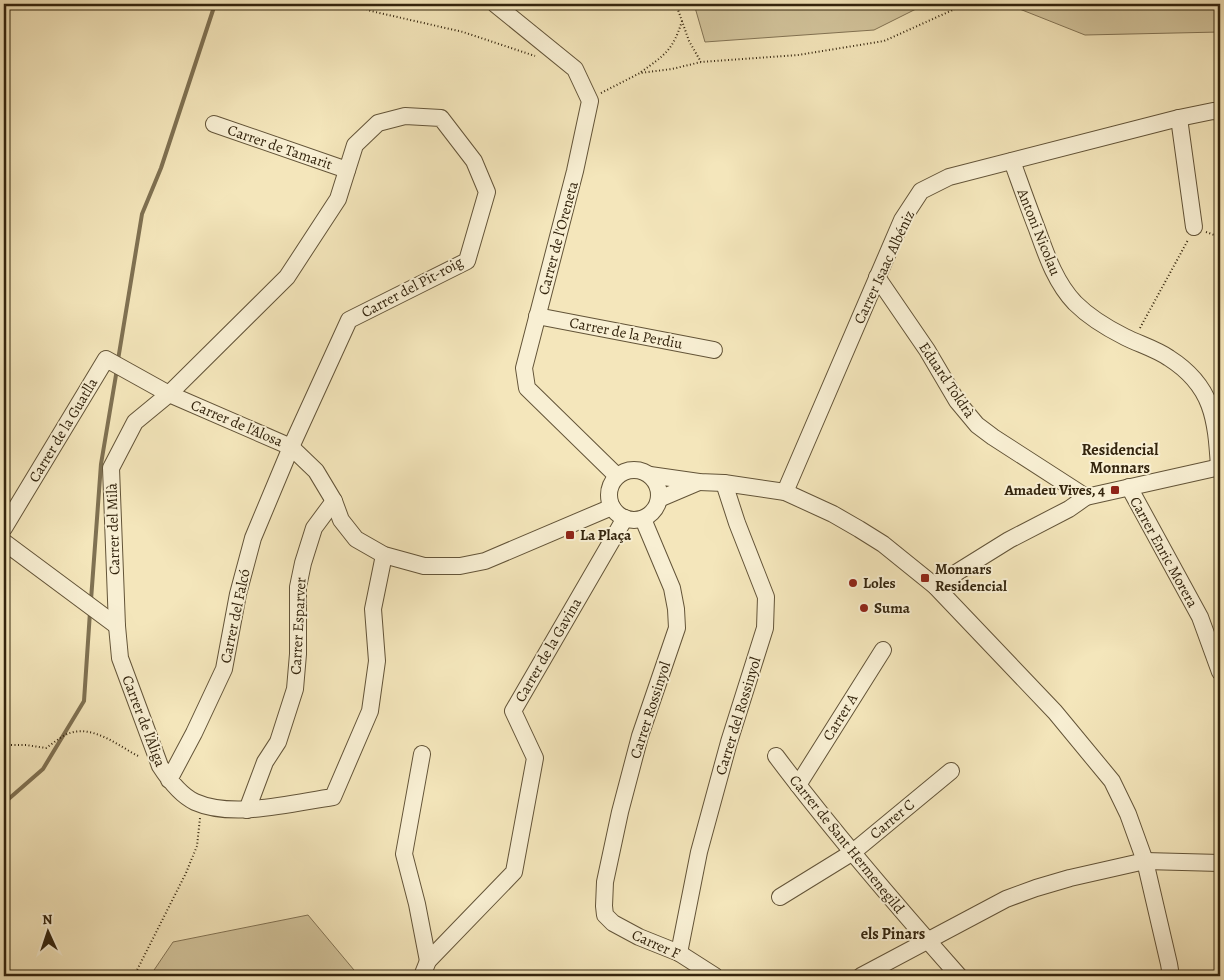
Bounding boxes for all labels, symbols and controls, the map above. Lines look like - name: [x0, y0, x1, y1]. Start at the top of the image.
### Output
- street label: Carrer de Tamarit: [225, 120, 335, 174]
- street label: Carrer de l'Oreneta: [533, 179, 583, 297]
- street label: Antoni Nicolau: [1012, 185, 1066, 279]
- street label: Carrer Isaac Albéniz: [849, 207, 919, 327]
- street label: Carrer del Pit-roig: [358, 252, 467, 322]
- street label: Carrer de la Perdiu: [568, 312, 685, 354]
- street label: Eduard Toldrà: [914, 338, 980, 422]
- street label: Carrer de la Guatlla: [24, 374, 102, 486]
- street label: Carrer de l'Alosa: [188, 395, 286, 451]
- district label: Residencial Monnars: [1082, 439, 1159, 479]
- place label: Amadeu Vives, 4: [1003, 480, 1105, 500]
- street label: Carrer del Milà: [101, 483, 125, 575]
- marker: Amadeu Vives, 4: [1109, 484, 1121, 496]
- street label: Carrer Enric Morera: [1125, 493, 1203, 611]
- place label: La Plaça: [580, 525, 632, 545]
- marker: La Plaça: [564, 529, 576, 541]
- place label: Monnars Residencial: [935, 559, 1007, 596]
- street label: Carrer del Falcó: [215, 567, 255, 665]
- marker: Monnars Residencial: [919, 572, 931, 584]
- place label: Loles: [863, 573, 896, 593]
- street label: Carrer Esparver: [285, 576, 311, 675]
- marker: Loles: [847, 577, 859, 589]
- street label: Carrer de la Gavina: [510, 594, 586, 706]
- place label: Suma: [874, 598, 911, 618]
- marker: Suma: [858, 602, 870, 614]
- street label: Carrer del Rossinyol: [711, 654, 766, 778]
- street label: Carrer Rossinyol: [625, 658, 675, 761]
- street label: Carrer de l'Àliga: [117, 672, 171, 770]
- street label: Carrer A: [818, 689, 862, 744]
- street label: Carrer de Sant Hermenegild: [785, 771, 910, 918]
- street label: Carrer C: [865, 794, 919, 844]
- north arrow: [22, 908, 72, 958]
- text: N: [42, 910, 53, 929]
- district label: els Pinars: [861, 923, 925, 945]
- street label: Carrer F: [629, 925, 684, 964]

